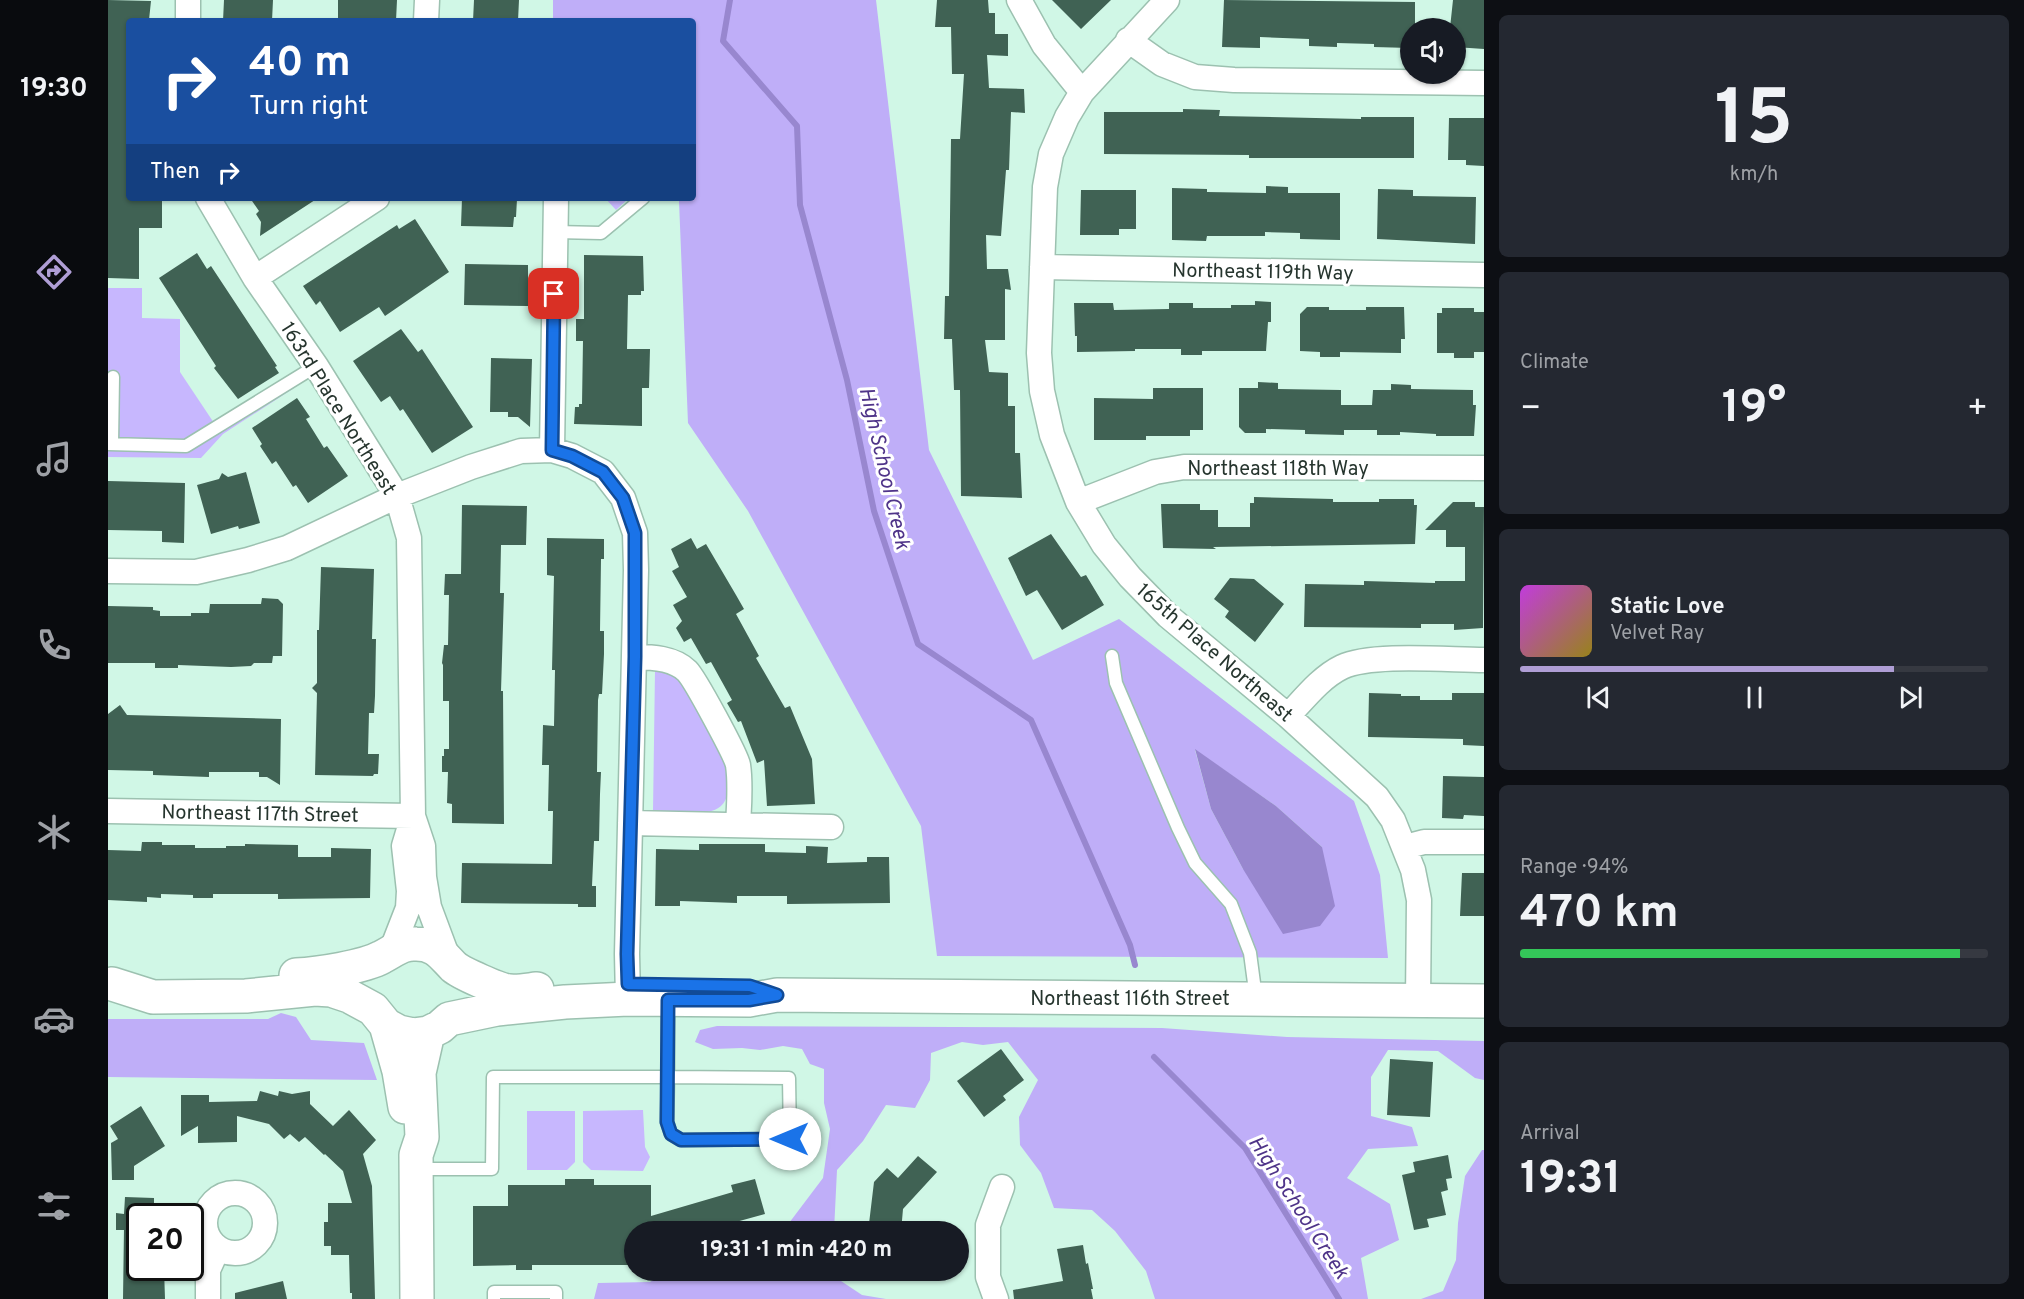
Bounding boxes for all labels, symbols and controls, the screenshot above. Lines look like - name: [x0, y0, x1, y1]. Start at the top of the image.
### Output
- map controls: [1400, 18, 1466, 84]
- button: sound: [1400, 18, 1466, 84]
- text: 40 m: [249, 38, 351, 91]
- icon: right: [150, 42, 228, 120]
- text: 19:30: [20, 72, 88, 106]
- text: 15: [1715, 73, 1793, 172]
- text: Turn right: [249, 90, 368, 124]
- icon: right: [212, 156, 245, 189]
- text: Then: [150, 159, 200, 186]
- text: km/h: [1730, 162, 1778, 188]
- icon: directions: [33, 251, 75, 293]
- street label: Northeast 119th Way: [1172, 258, 1354, 288]
- pin: [528, 268, 579, 319]
- icon: arrive: [537, 277, 570, 310]
- street label: 163rd Place Northeast: [274, 318, 401, 500]
- text: Climate: [1520, 350, 1589, 376]
- text: 19°: [1722, 381, 1786, 438]
- water label: High School Creek: [852, 385, 915, 552]
- text: −: [1520, 389, 1541, 431]
- text: +: [1967, 389, 1988, 431]
- icon: music: [33, 438, 75, 480]
- street label: Northeast 118th Way: [1187, 457, 1369, 483]
- street label: 165th Place Northeast: [1130, 578, 1297, 729]
- text: Static Love: [1610, 594, 1724, 621]
- text: Velvet Ray: [1610, 621, 1704, 647]
- icon: phone: [33, 624, 75, 666]
- icon: previous: [1582, 681, 1615, 714]
- icon: pause: [1738, 681, 1771, 714]
- icon: next: [1894, 681, 1927, 714]
- street label: Northeast 117th Street: [161, 800, 359, 830]
- icon: climate: [33, 811, 75, 853]
- text: Range · 94%: [1520, 855, 1629, 881]
- text: 470 km: [1520, 886, 1679, 943]
- street label: Northeast 116th Street: [1030, 987, 1230, 1013]
- icon: car: [33, 998, 75, 1040]
- position arrow: [758, 1107, 822, 1171]
- text: Arrival: [1520, 1121, 1580, 1147]
- water label: High School Creek: [1241, 1131, 1354, 1285]
- text: 19:31: [1520, 1152, 1621, 1209]
- icon: filters: [33, 1185, 75, 1227]
- speed limit sign: 20: [126, 1203, 204, 1281]
- text: 19:31 · 1 min · 420 m: [701, 1237, 892, 1264]

